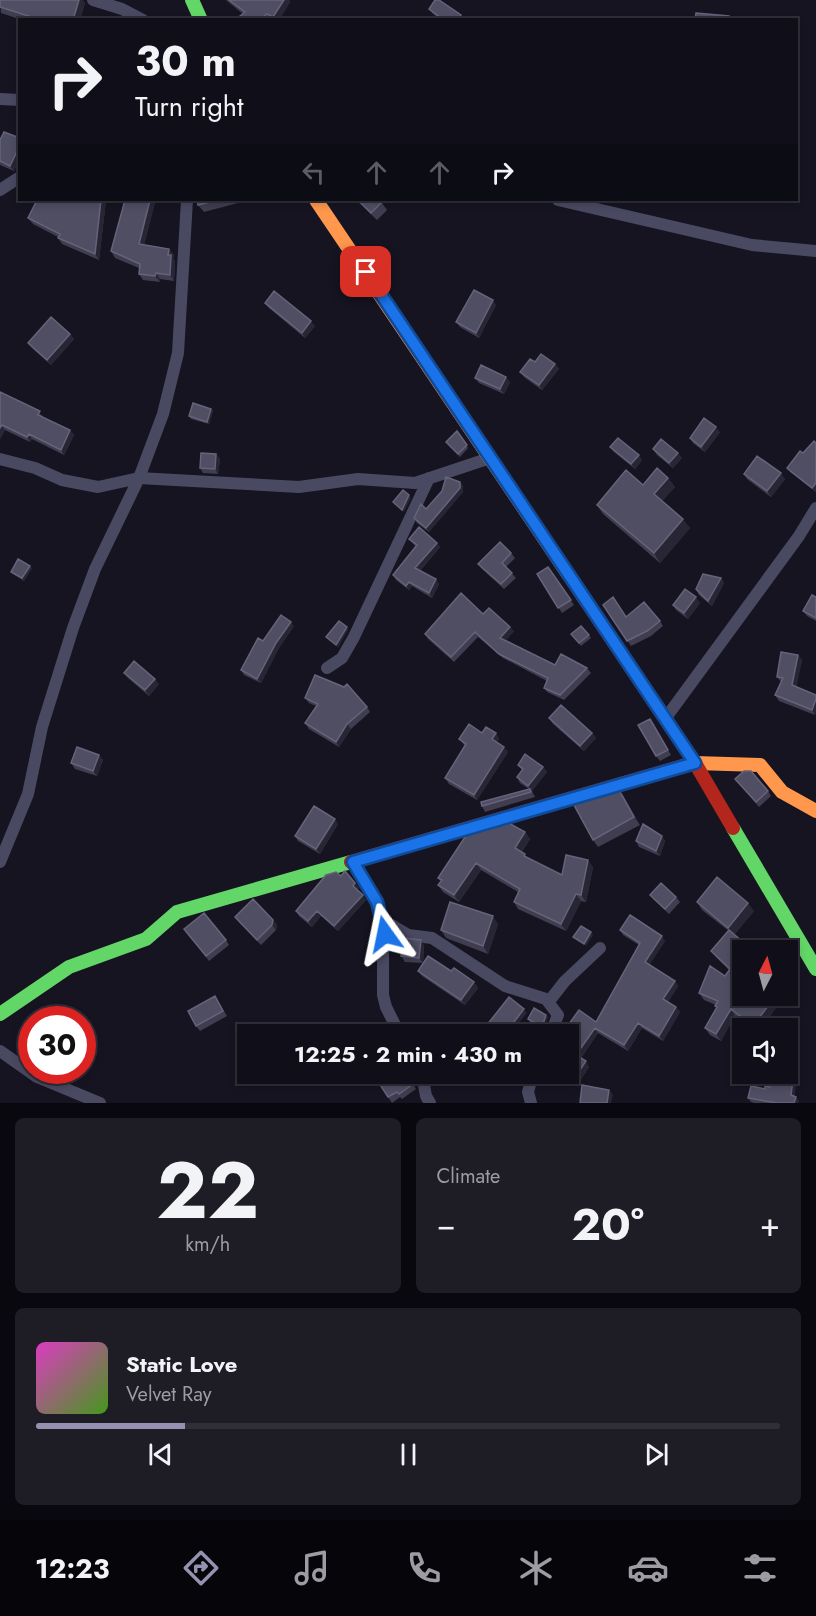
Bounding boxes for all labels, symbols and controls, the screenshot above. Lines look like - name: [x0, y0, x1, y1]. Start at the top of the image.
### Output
- text: 30 m: [135, 31, 236, 92]
- icon: right: [36, 42, 114, 120]
- text: Turn right: [135, 87, 243, 126]
- icon: left: [297, 156, 330, 189]
- icon: ahead: [360, 156, 393, 189]
- icon: ahead: [423, 156, 456, 189]
- icon: right: [486, 156, 519, 189]
- pin: [340, 246, 391, 297]
- icon: arrive: [349, 255, 382, 288]
- position arrow: [353, 902, 417, 966]
- north arrow: [732, 940, 798, 1006]
- map controls: [732, 940, 798, 1084]
- speed limit sign: 30: [18, 1006, 96, 1084]
- button: sound: [732, 1018, 798, 1084]
- text: 12:25 · 2 min · 430 m: [294, 1038, 522, 1070]
- text: 22: [157, 1135, 259, 1247]
- text: Climate: [437, 1162, 500, 1191]
- text: 20°: [572, 1192, 644, 1257]
- text: −: [437, 1201, 456, 1248]
- text: +: [760, 1201, 780, 1248]
- text: km/h: [185, 1230, 230, 1259]
- text: Static Love: [126, 1348, 237, 1380]
- text: Velvet Ray: [126, 1380, 212, 1409]
- icon: previous: [144, 1438, 177, 1471]
- icon: pause: [392, 1438, 425, 1471]
- icon: next: [640, 1438, 673, 1471]
- icon: directions: [180, 1547, 222, 1589]
- icon: music: [291, 1547, 333, 1589]
- icon: phone: [403, 1547, 445, 1589]
- icon: climate: [515, 1547, 557, 1589]
- icon: car: [627, 1547, 669, 1589]
- icon: filters: [739, 1547, 781, 1589]
- text: 12:23: [35, 1549, 110, 1588]

